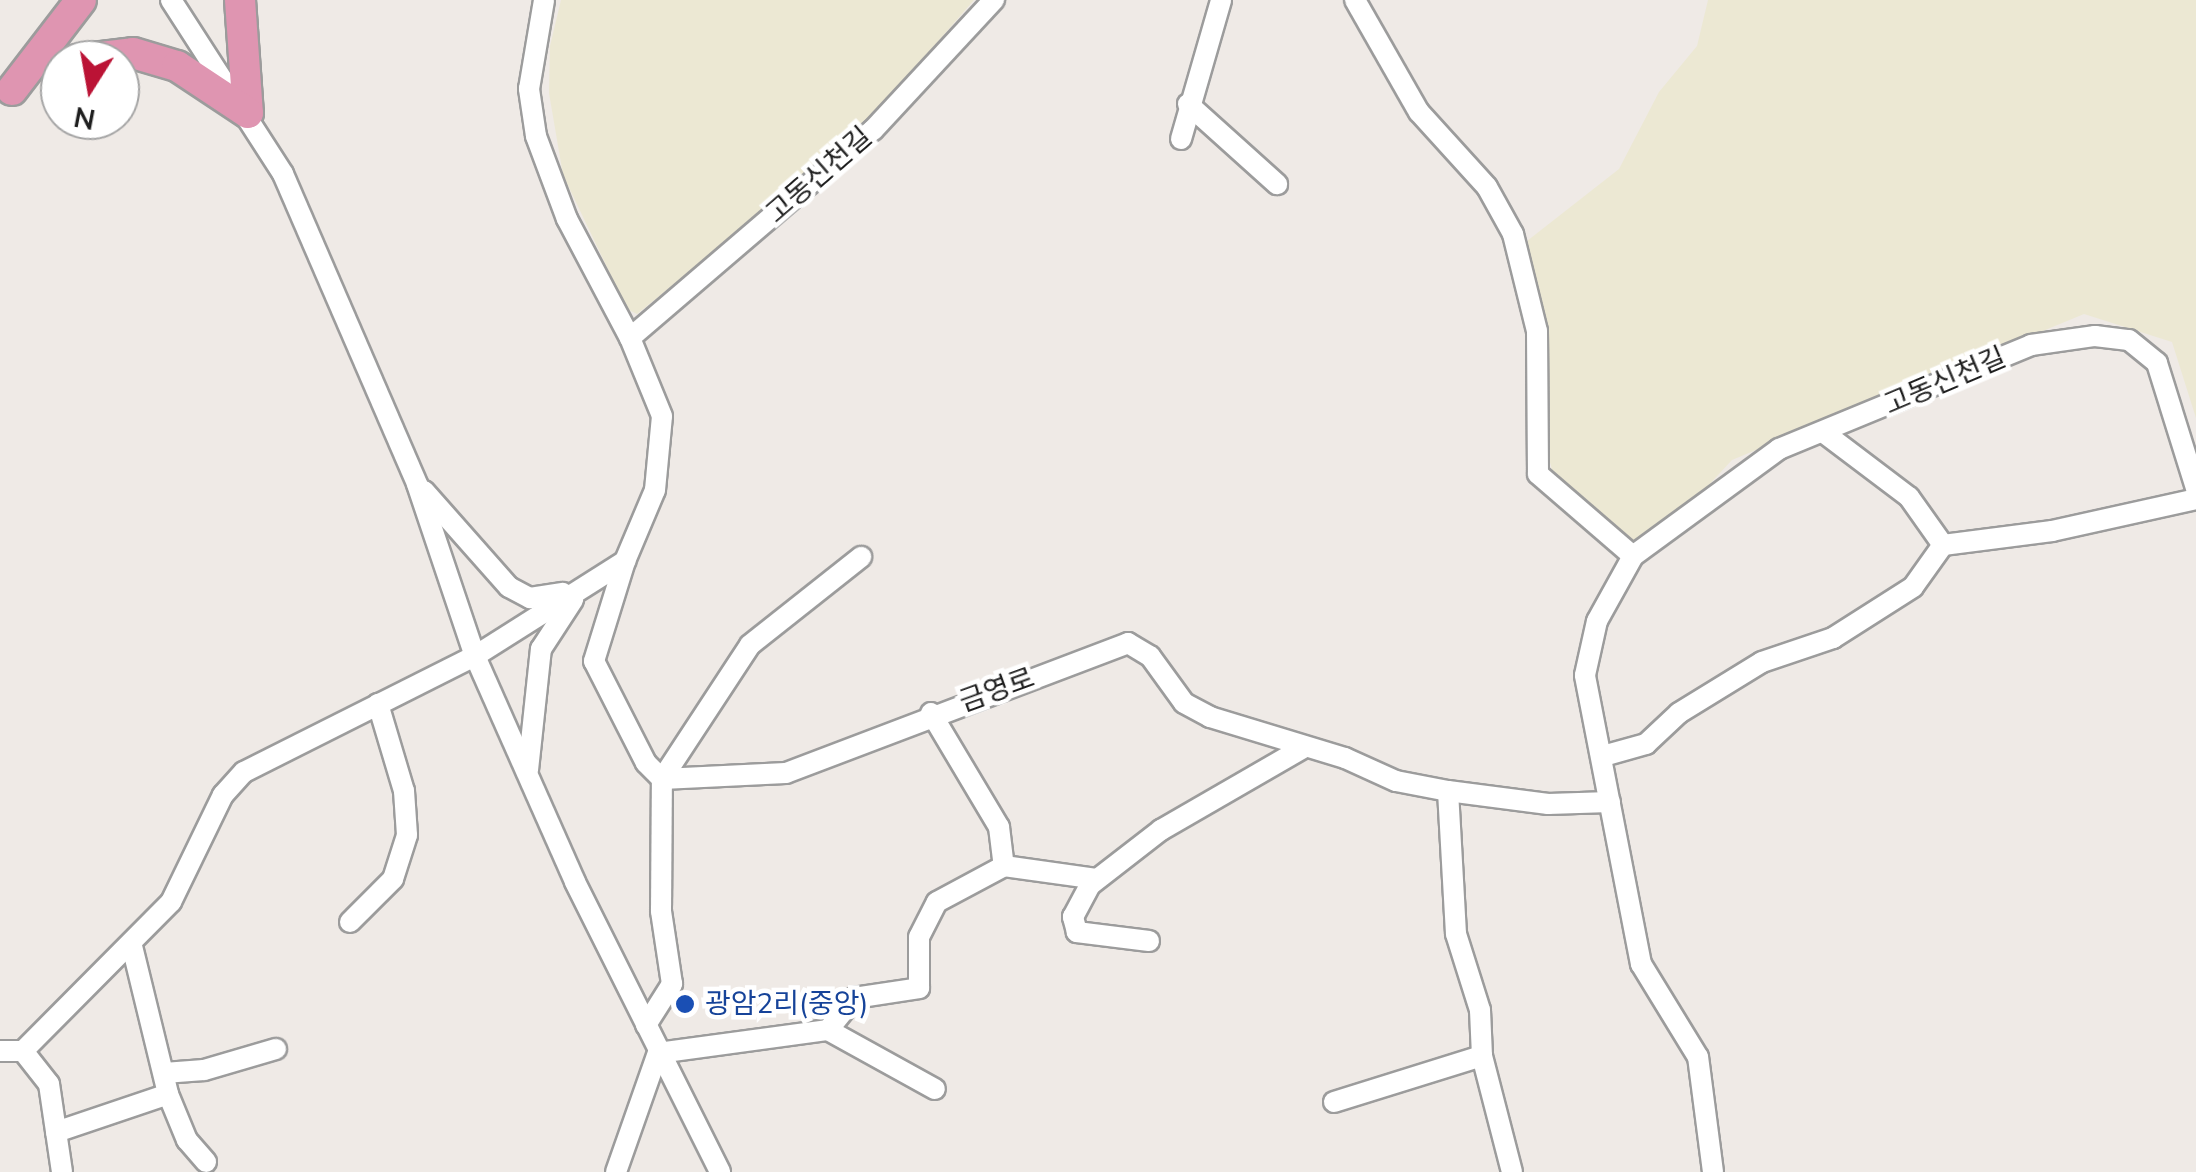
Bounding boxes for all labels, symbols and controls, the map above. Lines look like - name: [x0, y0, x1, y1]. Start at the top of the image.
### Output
- north arrow: [40, 40, 140, 140]
- text: N: [71, 97, 99, 138]
- street label: 고동신천길: [759, 120, 879, 230]
- street label: 고동신천길: [1879, 340, 2011, 422]
- street label: 금영로: [955, 661, 1039, 719]
- place label: 광암2리(중앙): [705, 987, 868, 1021]
- marker: 광암2리(중앙): [674, 993, 696, 1015]

